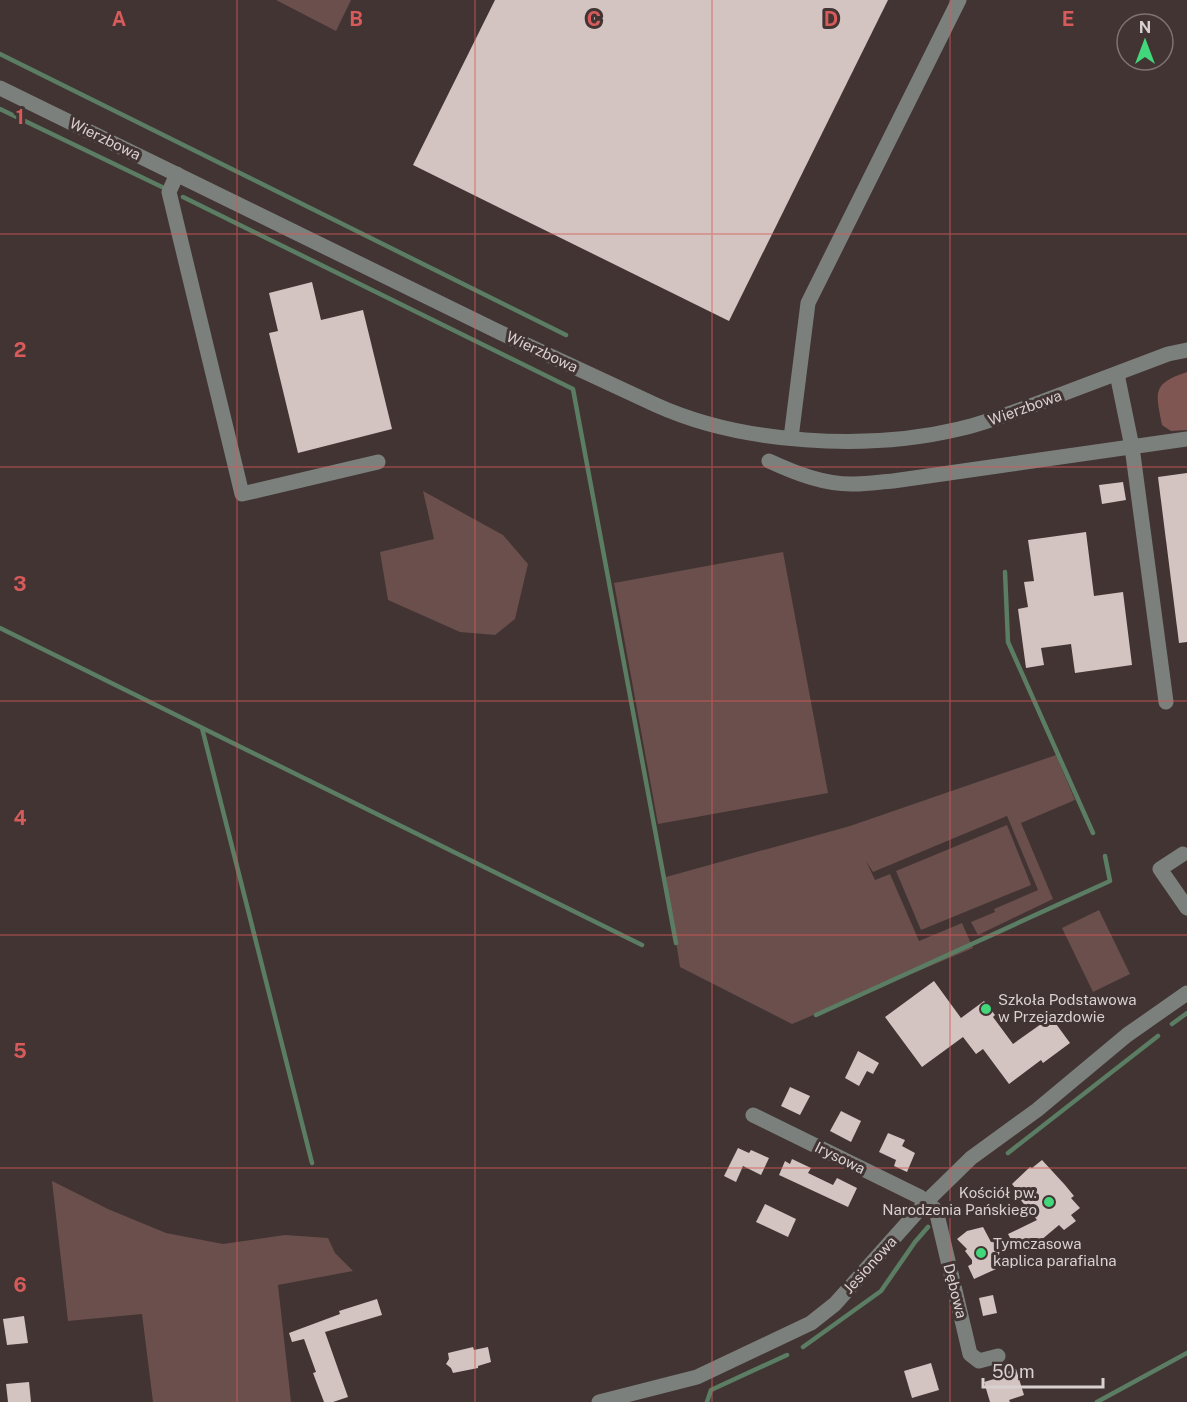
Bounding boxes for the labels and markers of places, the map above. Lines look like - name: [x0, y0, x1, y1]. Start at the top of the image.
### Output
- place label: Szkoła Podstawowa w Przejazdowie: [998, 991, 1137, 1025]
- marker: Szkoła Podstawowa w Przejazdowie: [979, 1002, 993, 1016]
- place label: Kościół pw. Narodzenia Pańskiego: [882, 1184, 1037, 1218]
- marker: Kościół pw. Narodzenia Pańskiego: [1042, 1195, 1056, 1209]
- place label: Tymczasowa kaplica parafialna: [993, 1235, 1117, 1269]
- marker: Tymczasowa kaplica parafialna: [974, 1246, 988, 1260]

